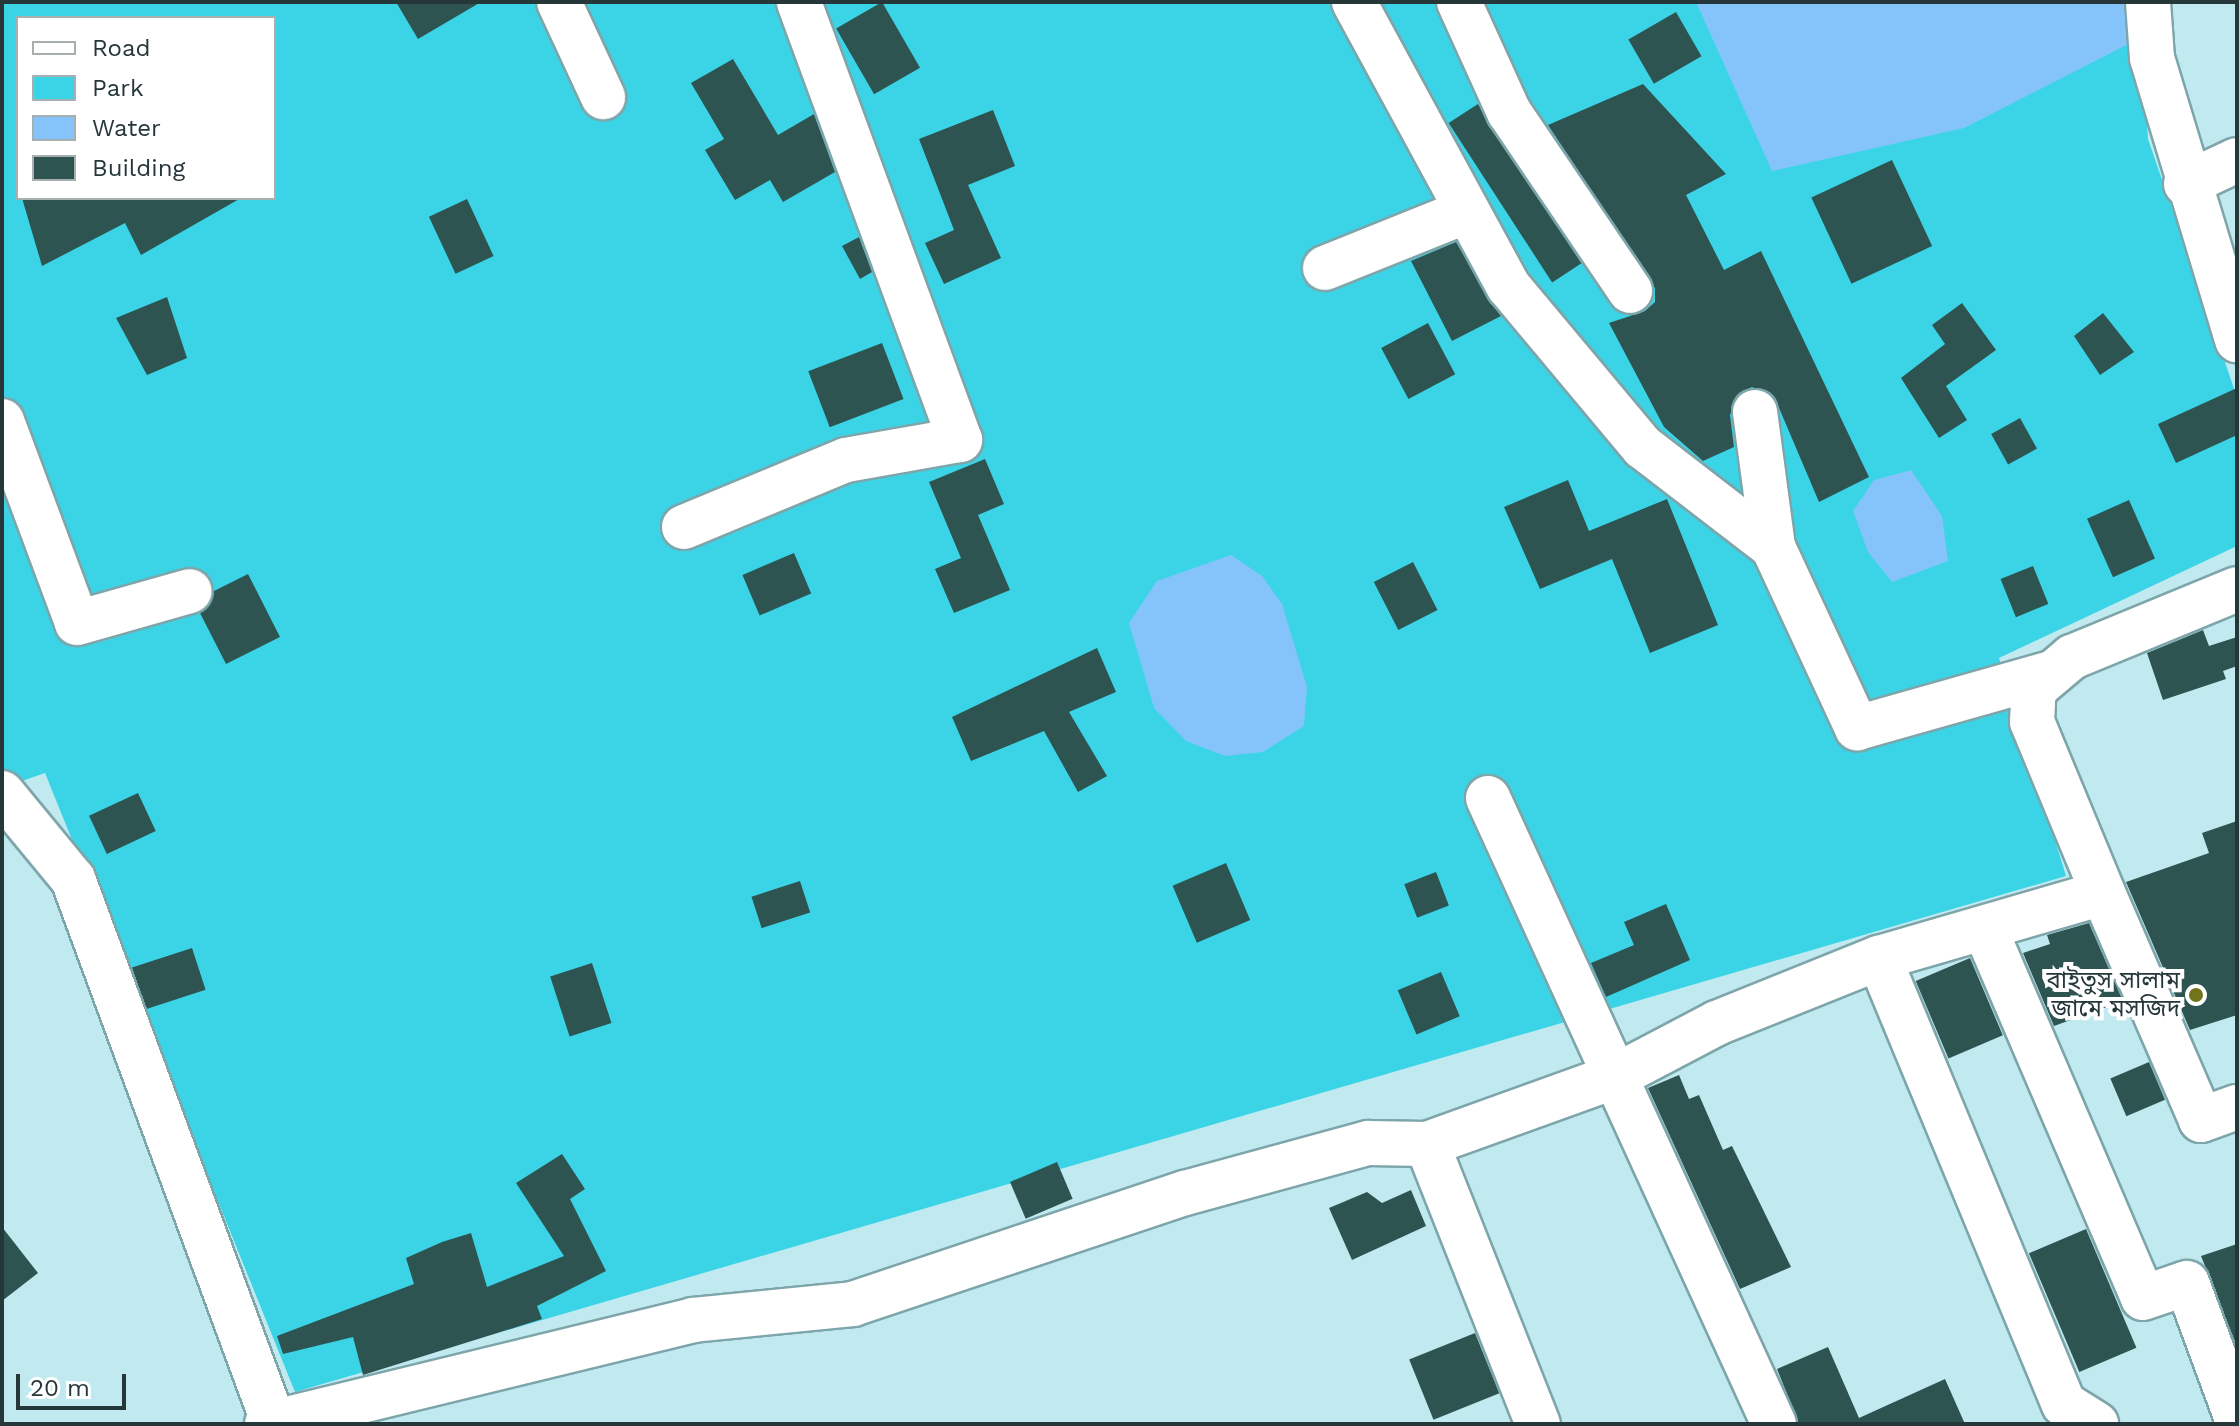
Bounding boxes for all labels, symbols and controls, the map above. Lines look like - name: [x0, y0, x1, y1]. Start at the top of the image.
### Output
- legend: [16, 16, 276, 200]
- text: Road: [92, 34, 151, 62]
- text: Park: [92, 74, 144, 102]
- text: Water: [92, 114, 161, 142]
- text: Building: [92, 154, 185, 182]
- place label: বাইতুস সালাম জামে মসজিদ: [2046, 967, 2180, 1023]
- marker: বাইতুস সালাম জামে মসজিদ: [2187, 986, 2205, 1004]
- scale bar: [20, 1358, 130, 1408]
- text: 20 m: [30, 1374, 90, 1402]

